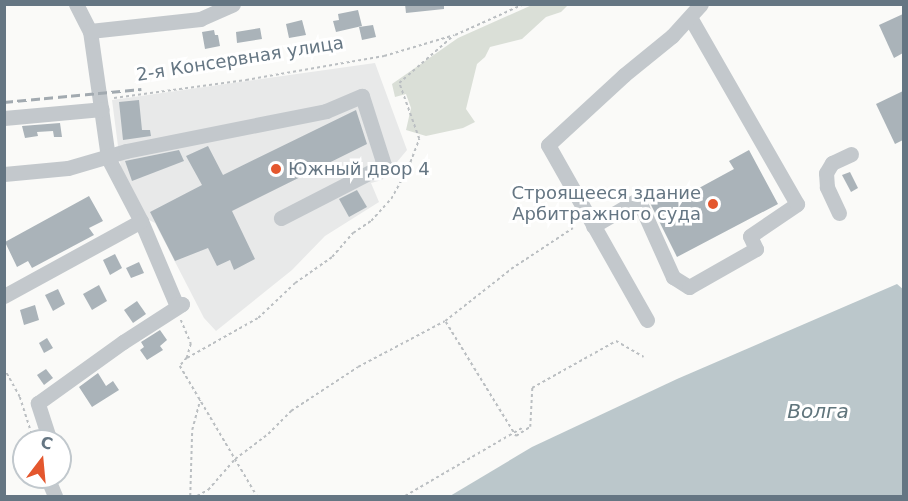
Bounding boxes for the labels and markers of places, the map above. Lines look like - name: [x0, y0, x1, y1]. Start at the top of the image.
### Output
- place label: Южный двор 4: [288, 158, 430, 180]
- marker: Южный двор 4: [269, 162, 283, 176]
- place label: Строящееся здание Арбитражного суда: [512, 183, 701, 226]
- marker: Строящееся здание Арбитражного суда: [706, 197, 720, 211]

